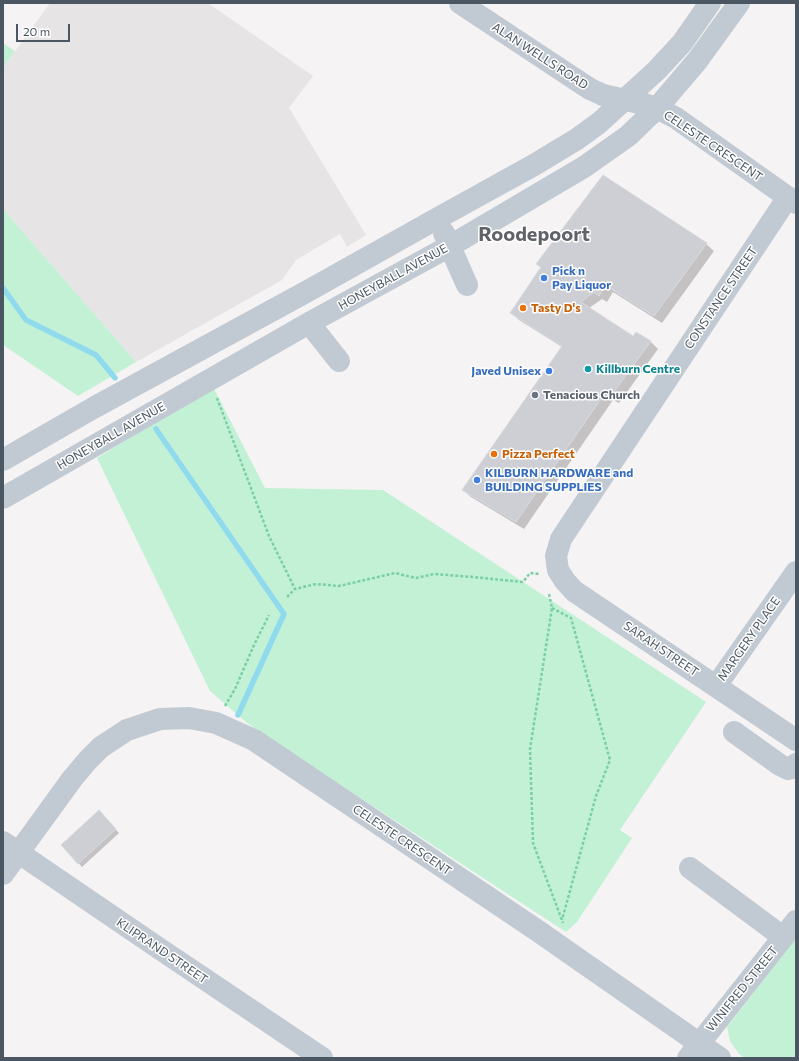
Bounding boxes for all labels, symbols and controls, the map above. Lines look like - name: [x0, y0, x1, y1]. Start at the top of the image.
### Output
- scale bar: [18, 16, 72, 42]
- street label: ALAN WELLS ROAD: [489, 20, 591, 92]
- text: 20 m: [23, 24, 50, 38]
- street label: CELESTE CRESCENT: [661, 108, 765, 184]
- district label: Roodepoort: [478, 222, 590, 246]
- street label: HONEYBALL AVENUE: [336, 241, 450, 313]
- street label: CONSTANCE STREET: [681, 244, 761, 352]
- place label: Pick n Pay Liquor: [552, 264, 611, 292]
- marker: Pick n Pay Liquor: [539, 273, 549, 283]
- place label: Tasty D's: [531, 301, 581, 315]
- marker: Tasty D's: [518, 303, 528, 313]
- place label: Killburn Centre: [596, 362, 680, 376]
- place label: Javed Unisex: [471, 364, 541, 378]
- marker: Killburn Centre: [583, 364, 593, 374]
- marker: Javed Unisex: [544, 366, 554, 376]
- place label: Tenacious Church: [543, 388, 640, 402]
- marker: Tenacious Church: [530, 390, 540, 400]
- street label: HONEYBALL AVENUE: [54, 399, 168, 473]
- place label: Pizza Perfect: [502, 447, 575, 461]
- marker: Pizza Perfect: [489, 449, 499, 459]
- place label: KILBURN HARDWARE and BUILDING SUPPLIES: [485, 466, 633, 494]
- marker: KILBURN HARDWARE and BUILDING SUPPLIES: [472, 475, 482, 485]
- street label: MARGERY PLACE: [715, 594, 783, 684]
- street label: SARAH STREET: [621, 619, 701, 679]
- street label: CELESTE CRESCENT: [350, 802, 454, 878]
- street label: KLIPRAND STREET: [114, 915, 210, 987]
- street label: WINIFRED STREET: [703, 943, 781, 1035]

